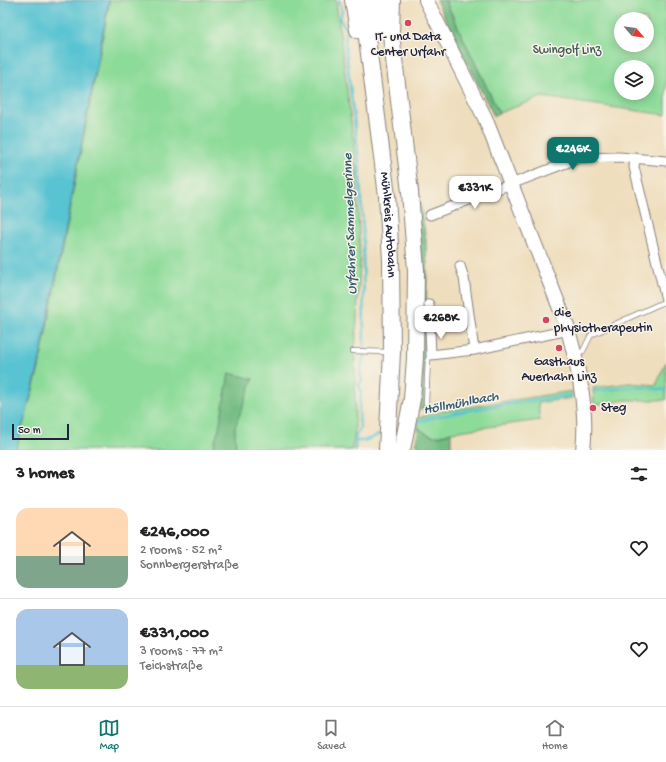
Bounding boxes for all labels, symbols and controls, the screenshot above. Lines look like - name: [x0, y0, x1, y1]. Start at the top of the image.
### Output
- north arrow: [614, 12, 654, 52]
- map controls: [614, 12, 654, 100]
- marker: IT- und Data Center Urfahr: [403, 18, 413, 28]
- place label: IT- und Data Center Urfahr: [371, 30, 447, 60]
- park label: Swingolf Linz: [533, 43, 603, 58]
- button: layers: [614, 60, 654, 100]
- pin: €246K: [545, 137, 601, 171]
- text: €246K: [556, 142, 590, 157]
- water label: Urfahrer Sammelgerinne: [340, 152, 362, 295]
- street label: Mühlkreis Autobahn: [377, 171, 399, 278]
- pin: €331K: [447, 176, 503, 210]
- text: €331K: [458, 181, 492, 196]
- pin: €268K: [413, 306, 469, 340]
- place label: die physiotherapeutin: [553, 306, 653, 336]
- text: €268K: [424, 311, 458, 326]
- marker: die physiotherapeutin: [541, 315, 551, 325]
- marker: Gasthaus Auerhahn Linz: [554, 343, 564, 353]
- place label: Gasthaus Auerhahn Linz: [521, 355, 598, 385]
- water label: Höllmühlbach: [422, 388, 500, 420]
- place label: Steg: [601, 401, 626, 416]
- marker: Steg: [588, 403, 598, 413]
- scale bar: [12, 422, 69, 441]
- text: 50 m: [18, 425, 40, 437]
- icon: filters: [628, 463, 650, 485]
- text: 3 homes: [16, 464, 74, 484]
- text: €246,000: [140, 523, 209, 543]
- icon: home: [48, 524, 96, 572]
- icon: heart: [628, 537, 650, 559]
- text: 2 rooms · 52 m²: [140, 543, 222, 558]
- text: Sonnbergerstraße: [140, 558, 239, 573]
- text: €331,000: [140, 624, 209, 644]
- icon: home: [48, 625, 96, 673]
- icon: heart: [628, 638, 650, 660]
- text: 3 rooms · 77 m²: [140, 644, 223, 659]
- text: Teichstraße: [140, 659, 202, 674]
- tab: Map: [98, 717, 120, 753]
- tab: Saved: [317, 717, 345, 753]
- tab: Home: [542, 717, 568, 753]

